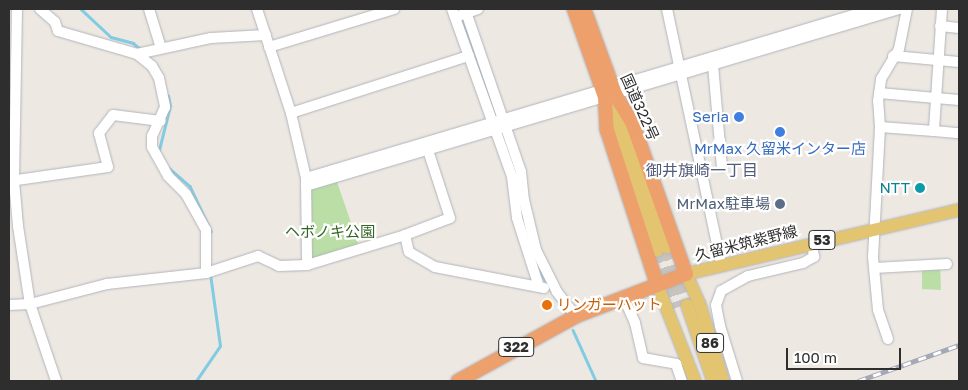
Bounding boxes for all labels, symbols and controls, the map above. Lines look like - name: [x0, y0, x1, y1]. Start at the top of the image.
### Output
- street label: 国道322号: [617, 71, 663, 143]
- place label: Seria: [692, 108, 729, 126]
- marker: Seria: [733, 111, 745, 123]
- marker: MrMax 久留米インター店: [774, 126, 786, 138]
- place label: MrMax 久留米インター店: [694, 140, 866, 158]
- district label: 御井旗崎一丁目: [646, 160, 758, 180]
- place label: NTT: [879, 179, 910, 197]
- marker: NTT: [914, 182, 926, 194]
- place label: MrMax駐車場: [677, 195, 770, 213]
- marker: MrMax駐車場: [774, 198, 786, 210]
- street label: 久留米筑紫野線: [693, 222, 799, 264]
- park label: ヘボノキ公園: [285, 223, 375, 241]
- road number: 53: [808, 228, 836, 252]
- place label: リンガーハット: [557, 296, 662, 314]
- marker: リンガーハット: [541, 299, 553, 311]
- road number: 86: [695, 332, 725, 354]
- road number: 322: [497, 336, 535, 358]
- scale bar: [788, 338, 903, 370]
- text: 100 m: [794, 348, 837, 366]

